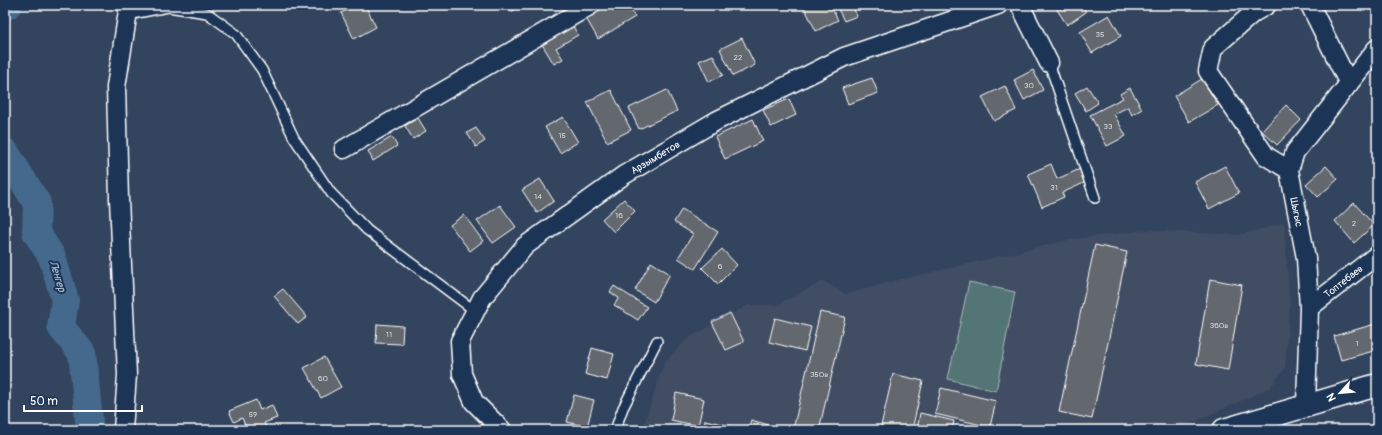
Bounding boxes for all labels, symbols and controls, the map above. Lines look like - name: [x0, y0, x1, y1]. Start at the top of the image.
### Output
- house number: 35: [1096, 30, 1104, 39]
- house number: 22: [734, 53, 743, 62]
- house number: 30: [1024, 81, 1034, 90]
- house number: 33: [1104, 122, 1113, 131]
- house number: 15: [558, 131, 566, 140]
- street label: Арзымбетов: [629, 139, 682, 177]
- house number: 31: [1050, 183, 1058, 192]
- house number: 14: [534, 192, 542, 201]
- street label: Шыгыс: [1287, 197, 1305, 228]
- house number: 16: [615, 211, 623, 220]
- house number: 2: [1352, 219, 1357, 228]
- water label: Ленгер: [47, 259, 69, 294]
- house number: 6: [718, 262, 723, 271]
- street label: Топтебаев: [1322, 263, 1366, 301]
- house number: 360в: [1210, 321, 1228, 330]
- house number: 11: [386, 330, 392, 339]
- house number: 1: [1355, 339, 1359, 348]
- house number: 350в: [810, 370, 828, 379]
- north arrow: [1320, 373, 1360, 413]
- house number: 60: [318, 374, 329, 383]
- scale bar: [24, 387, 142, 413]
- text: N: [1324, 391, 1339, 404]
- text: 50 m: [30, 394, 58, 409]
- house number: 59: [249, 410, 257, 419]

